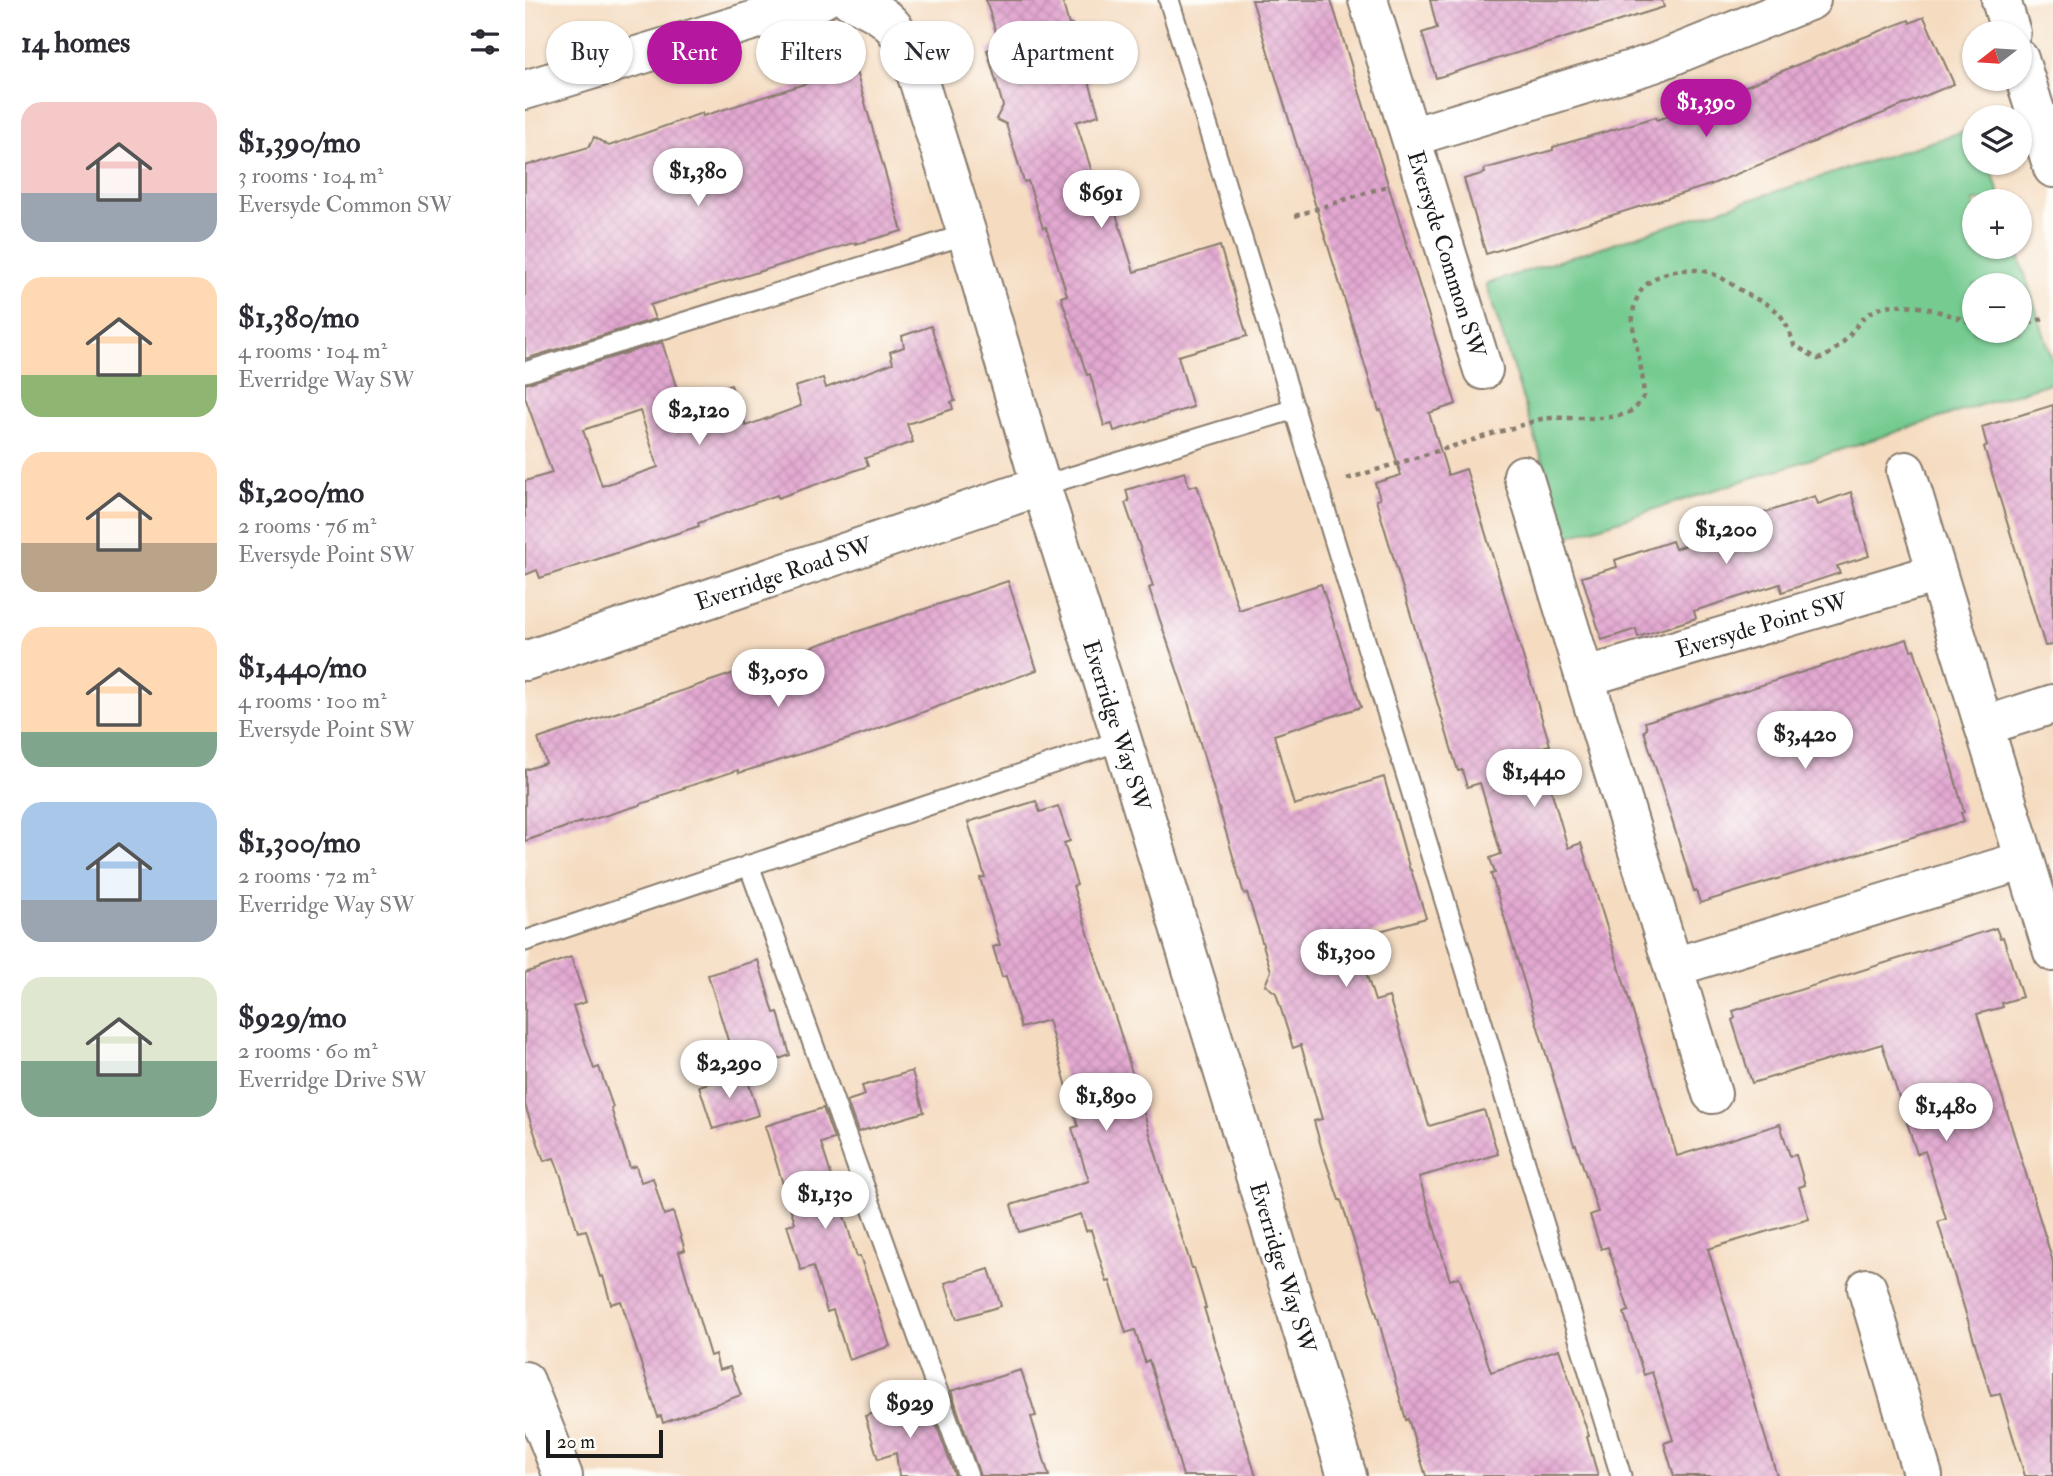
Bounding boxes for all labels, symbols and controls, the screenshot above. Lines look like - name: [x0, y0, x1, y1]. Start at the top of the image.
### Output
- chip: Buy: [546, 21, 633, 84]
- chip: Rent: [647, 21, 742, 84]
- chip: Filters: [756, 21, 866, 84]
- chip: New: [880, 21, 974, 84]
- chip: Apartment: [988, 21, 1138, 84]
- north arrow: [1962, 21, 2032, 91]
- map controls: [1962, 21, 2032, 343]
- icon: filters: [466, 23, 504, 61]
- text: 14 homes: [21, 24, 130, 61]
- pin: $1,390: [1649, 80, 1763, 139]
- text: $1,390: [1676, 87, 1736, 116]
- button: layers: [1962, 105, 2032, 175]
- text: $1,390/mo: [238, 124, 360, 161]
- icon: home: [77, 130, 161, 214]
- street label: Eversyde Common SW: [1401, 147, 1493, 363]
- pin: $1,380: [641, 148, 755, 208]
- text: $1,380: [669, 156, 727, 185]
- text: 3 rooms · 104 m²: [238, 161, 384, 190]
- pin: $691: [1060, 170, 1142, 230]
- text: $691: [1079, 178, 1123, 207]
- button: +: [1962, 189, 2032, 259]
- text: Eversyde Common SW: [238, 190, 453, 219]
- button: −: [1962, 273, 2032, 343]
- text: $1,380/mo: [238, 299, 359, 336]
- icon: home: [77, 305, 161, 389]
- text: 4 rooms · 104 m²: [238, 336, 387, 365]
- text: Everridge Way SW: [238, 365, 415, 394]
- pin: $2,120: [642, 388, 756, 447]
- text: $2,120: [668, 395, 730, 424]
- text: $1,200/mo: [238, 474, 364, 511]
- icon: home: [77, 480, 161, 564]
- pin: $1,200: [1669, 506, 1783, 566]
- text: 2 rooms · 76 m²: [238, 511, 376, 540]
- text: $1,200: [1695, 514, 1757, 543]
- street label: Everridge Road SW: [691, 529, 877, 617]
- text: Eversyde Point SW: [238, 540, 416, 569]
- street label: Eversyde Point SW: [1672, 585, 1852, 664]
- street label: Everridge Way SW: [1077, 636, 1158, 816]
- text: $1,440/mo: [238, 649, 367, 686]
- pin: $3,050: [721, 650, 835, 709]
- icon: home: [77, 655, 161, 739]
- text: $3,050: [748, 657, 808, 686]
- text: 4 rooms · 100 m²: [238, 686, 387, 715]
- pin: $3,420: [1748, 712, 1862, 771]
- text: Eversyde Point SW: [238, 715, 416, 744]
- text: $3,420: [1773, 719, 1837, 748]
- pin: $1,440: [1477, 750, 1591, 809]
- text: $1,440: [1502, 757, 1566, 786]
- text: $1,300/mo: [238, 824, 361, 861]
- icon: home: [77, 830, 161, 914]
- text: 2 rooms · 72 m²: [238, 861, 376, 890]
- text: Everridge Way SW: [238, 890, 415, 919]
- pin: $1,300: [1289, 930, 1403, 989]
- text: $1,300: [1316, 937, 1376, 966]
- text: $929/mo: [238, 999, 346, 1036]
- icon: home: [77, 1005, 161, 1089]
- text: 2 rooms · 60 m²: [238, 1036, 378, 1065]
- pin: $2,290: [672, 1040, 786, 1100]
- text: $2,290: [696, 1048, 762, 1077]
- text: Everridge Drive SW: [238, 1065, 427, 1094]
- pin: $1,890: [1049, 1074, 1163, 1133]
- text: $1,890: [1075, 1081, 1137, 1110]
- pin: $1,480: [1889, 1084, 2003, 1143]
- text: $1,480: [1915, 1091, 1977, 1120]
- pin: $1,130: [768, 1172, 882, 1231]
- street label: Everridge Way SW: [1243, 1178, 1324, 1358]
- text: $1,130: [797, 1179, 853, 1208]
- pin: $929: [869, 1380, 951, 1440]
- text: $929: [886, 1388, 934, 1417]
- scale bar: [546, 1427, 663, 1459]
- text: 20 m: [557, 1430, 595, 1454]

